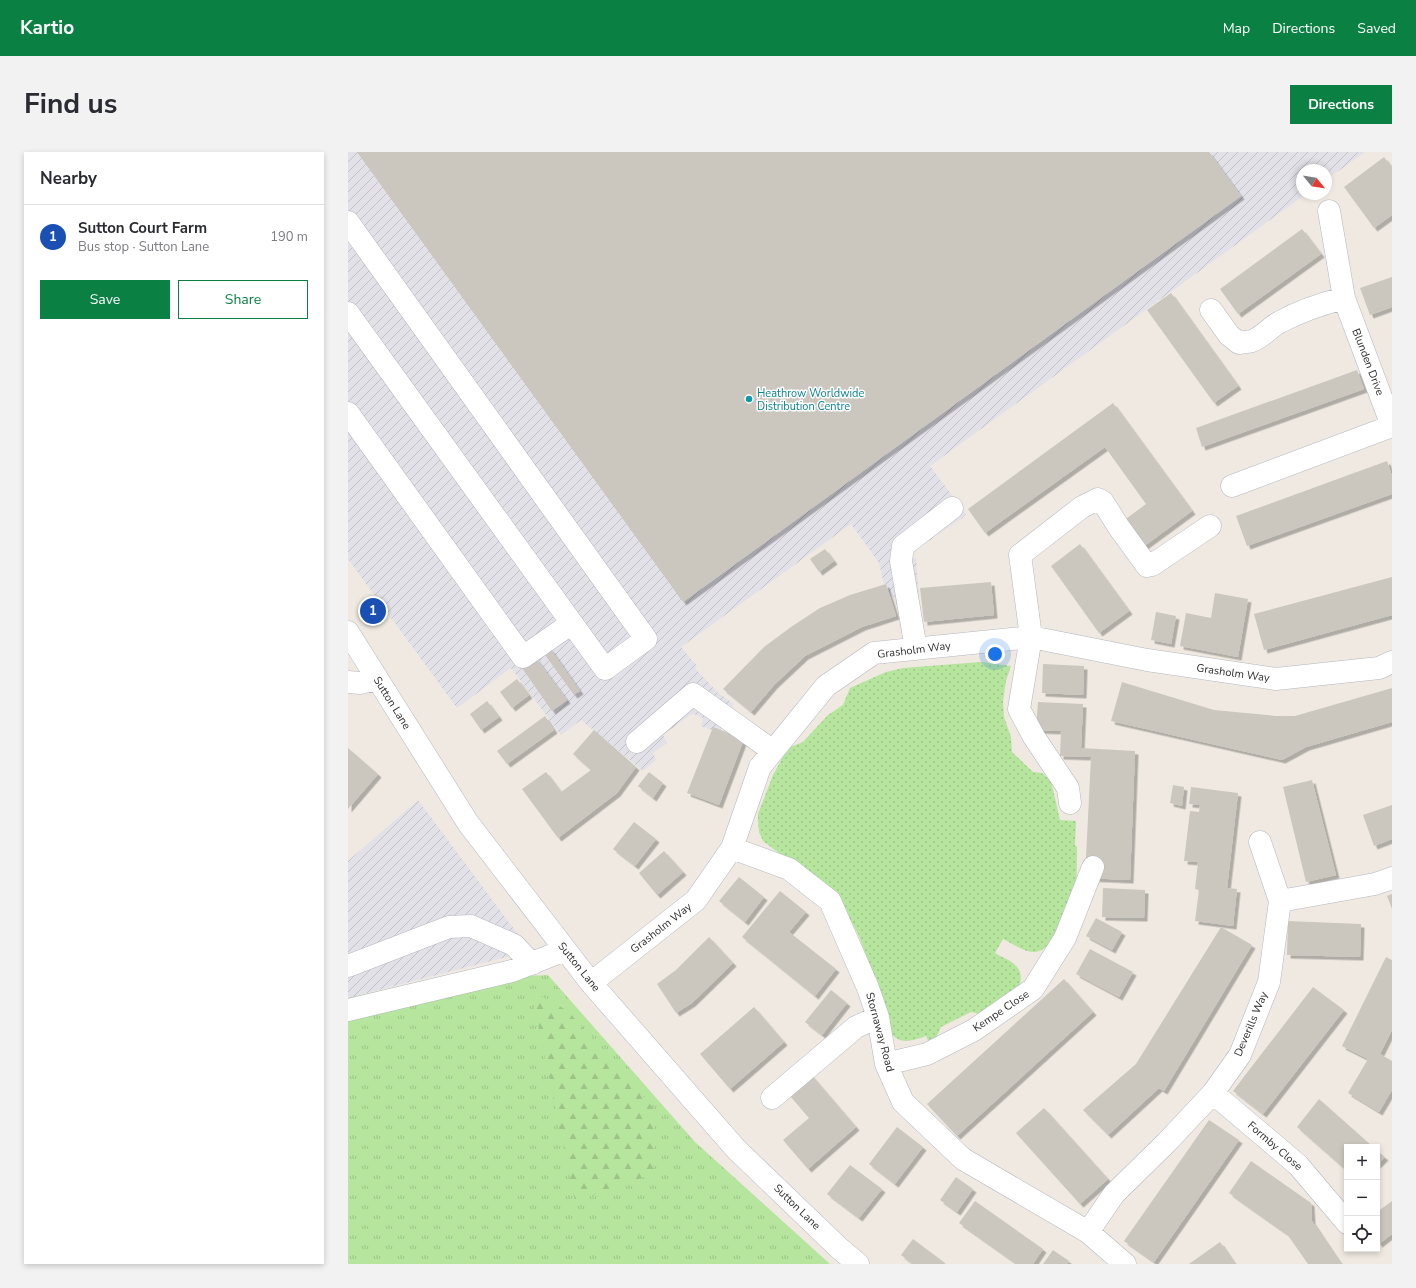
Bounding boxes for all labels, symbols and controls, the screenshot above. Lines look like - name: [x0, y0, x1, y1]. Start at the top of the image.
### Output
- text: Kartio: [20, 15, 74, 41]
- text: Map: [1223, 19, 1250, 38]
- text: Directions: [1272, 19, 1335, 38]
- text: Saved: [1357, 19, 1396, 38]
- text: Find us: [24, 85, 118, 123]
- button: Directions: [1290, 85, 1392, 124]
- north arrow: [1296, 164, 1332, 200]
- text: Nearby: [40, 167, 97, 190]
- text: Sutton Court Farm: [78, 218, 207, 238]
- text: 1: [49, 228, 57, 246]
- text: 190 m: [270, 228, 308, 246]
- text: Bus stop · Sutton Lane: [78, 238, 209, 256]
- button: Save: [40, 280, 170, 319]
- button: Share: [178, 280, 308, 319]
- street label: Blunden Drive: [1348, 326, 1388, 398]
- place label: Heathrow Worldwide Distribution Centre: [757, 386, 864, 414]
- marker: Heathrow Worldwide Distribution Centre: [744, 394, 754, 404]
- pin: 1: [360, 596, 386, 626]
- street label: Grasholm Way: [876, 638, 952, 662]
- your location: [985, 644, 1005, 664]
- street label: Grasholm Way: [1195, 660, 1271, 686]
- street label: Sutton Lane: [370, 674, 414, 732]
- street label: Grasholm Way: [627, 899, 695, 957]
- street label: Sutton Lane: [554, 939, 604, 995]
- street label: Kempe Close: [970, 987, 1032, 1035]
- street label: Deverills Way: [1231, 989, 1272, 1059]
- street label: Stornaway Road: [862, 991, 898, 1073]
- street label: Formby Close: [1244, 1118, 1306, 1174]
- map controls: [1344, 1144, 1380, 1252]
- button: +: [1344, 1144, 1380, 1180]
- button: −: [1344, 1180, 1380, 1216]
- street label: Sutton Lane: [770, 1181, 824, 1233]
- button: locate: [1344, 1216, 1380, 1252]

